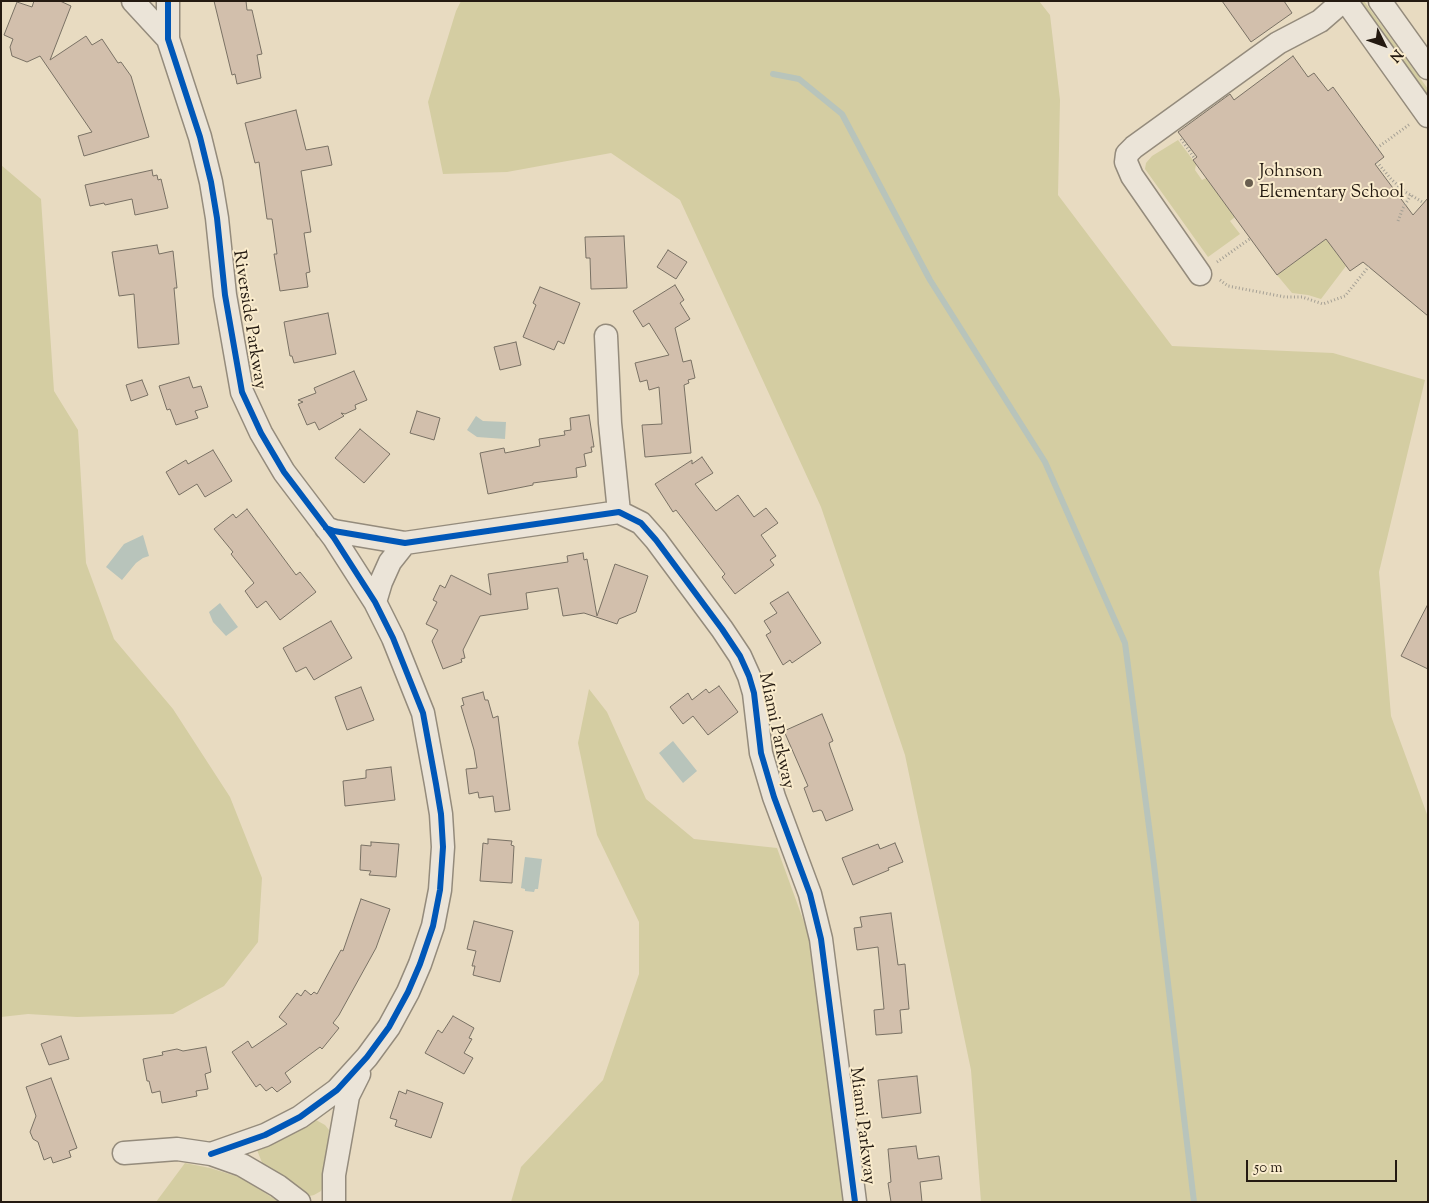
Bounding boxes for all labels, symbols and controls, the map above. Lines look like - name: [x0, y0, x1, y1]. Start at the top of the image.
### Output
- north arrow: [1359, 20, 1409, 70]
- text: N: [1384, 44, 1406, 66]
- place label: Johnson Elementary School: [1259, 162, 1404, 204]
- marker: Johnson Elementary School: [1243, 177, 1255, 189]
- street label: Riverside Parkway: [226, 249, 270, 391]
- street label: Miami Parkway: [752, 671, 798, 791]
- street label: Miami Parkway: [843, 1066, 879, 1186]
- scale bar: [1249, 1150, 1400, 1182]
- text: 50 m: [1254, 1158, 1283, 1179]

